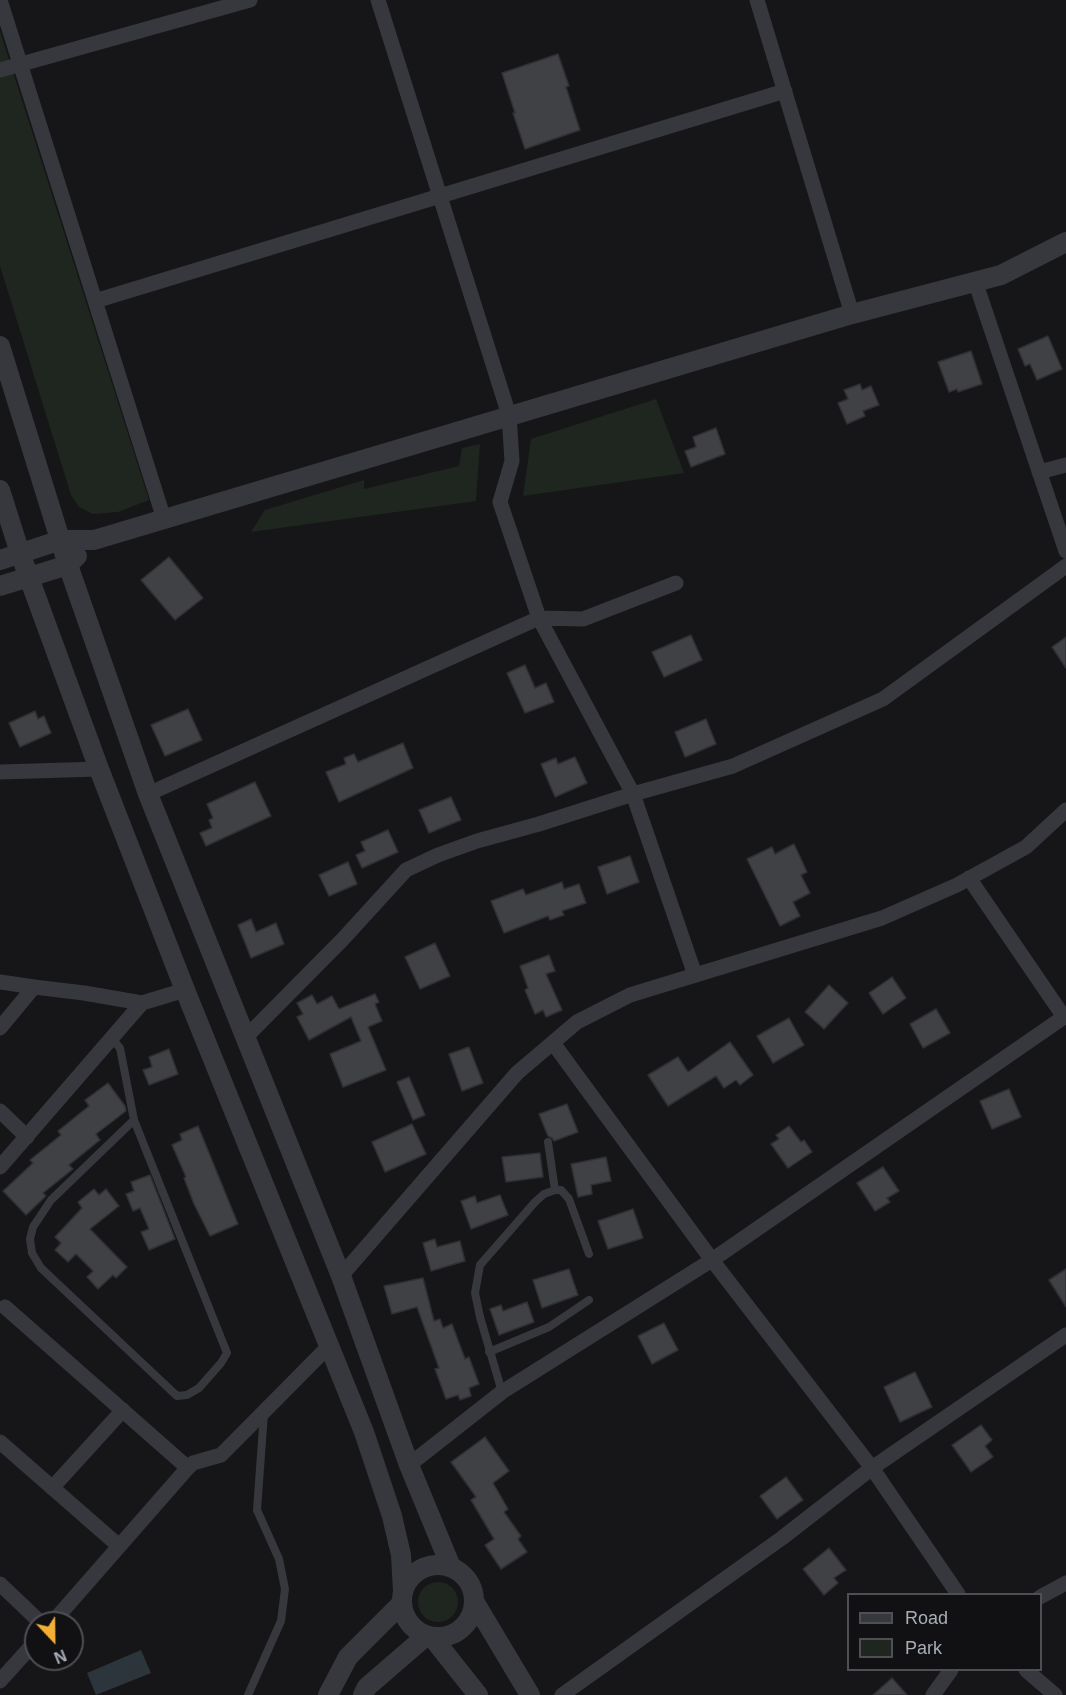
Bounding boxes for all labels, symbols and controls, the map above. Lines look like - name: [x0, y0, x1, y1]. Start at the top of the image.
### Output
- legend: [847, 1593, 1042, 1671]
- text: Road: [905, 1608, 948, 1628]
- north arrow: [24, 1611, 84, 1671]
- text: Park: [905, 1638, 942, 1658]
- text: N: [52, 1646, 69, 1666]

